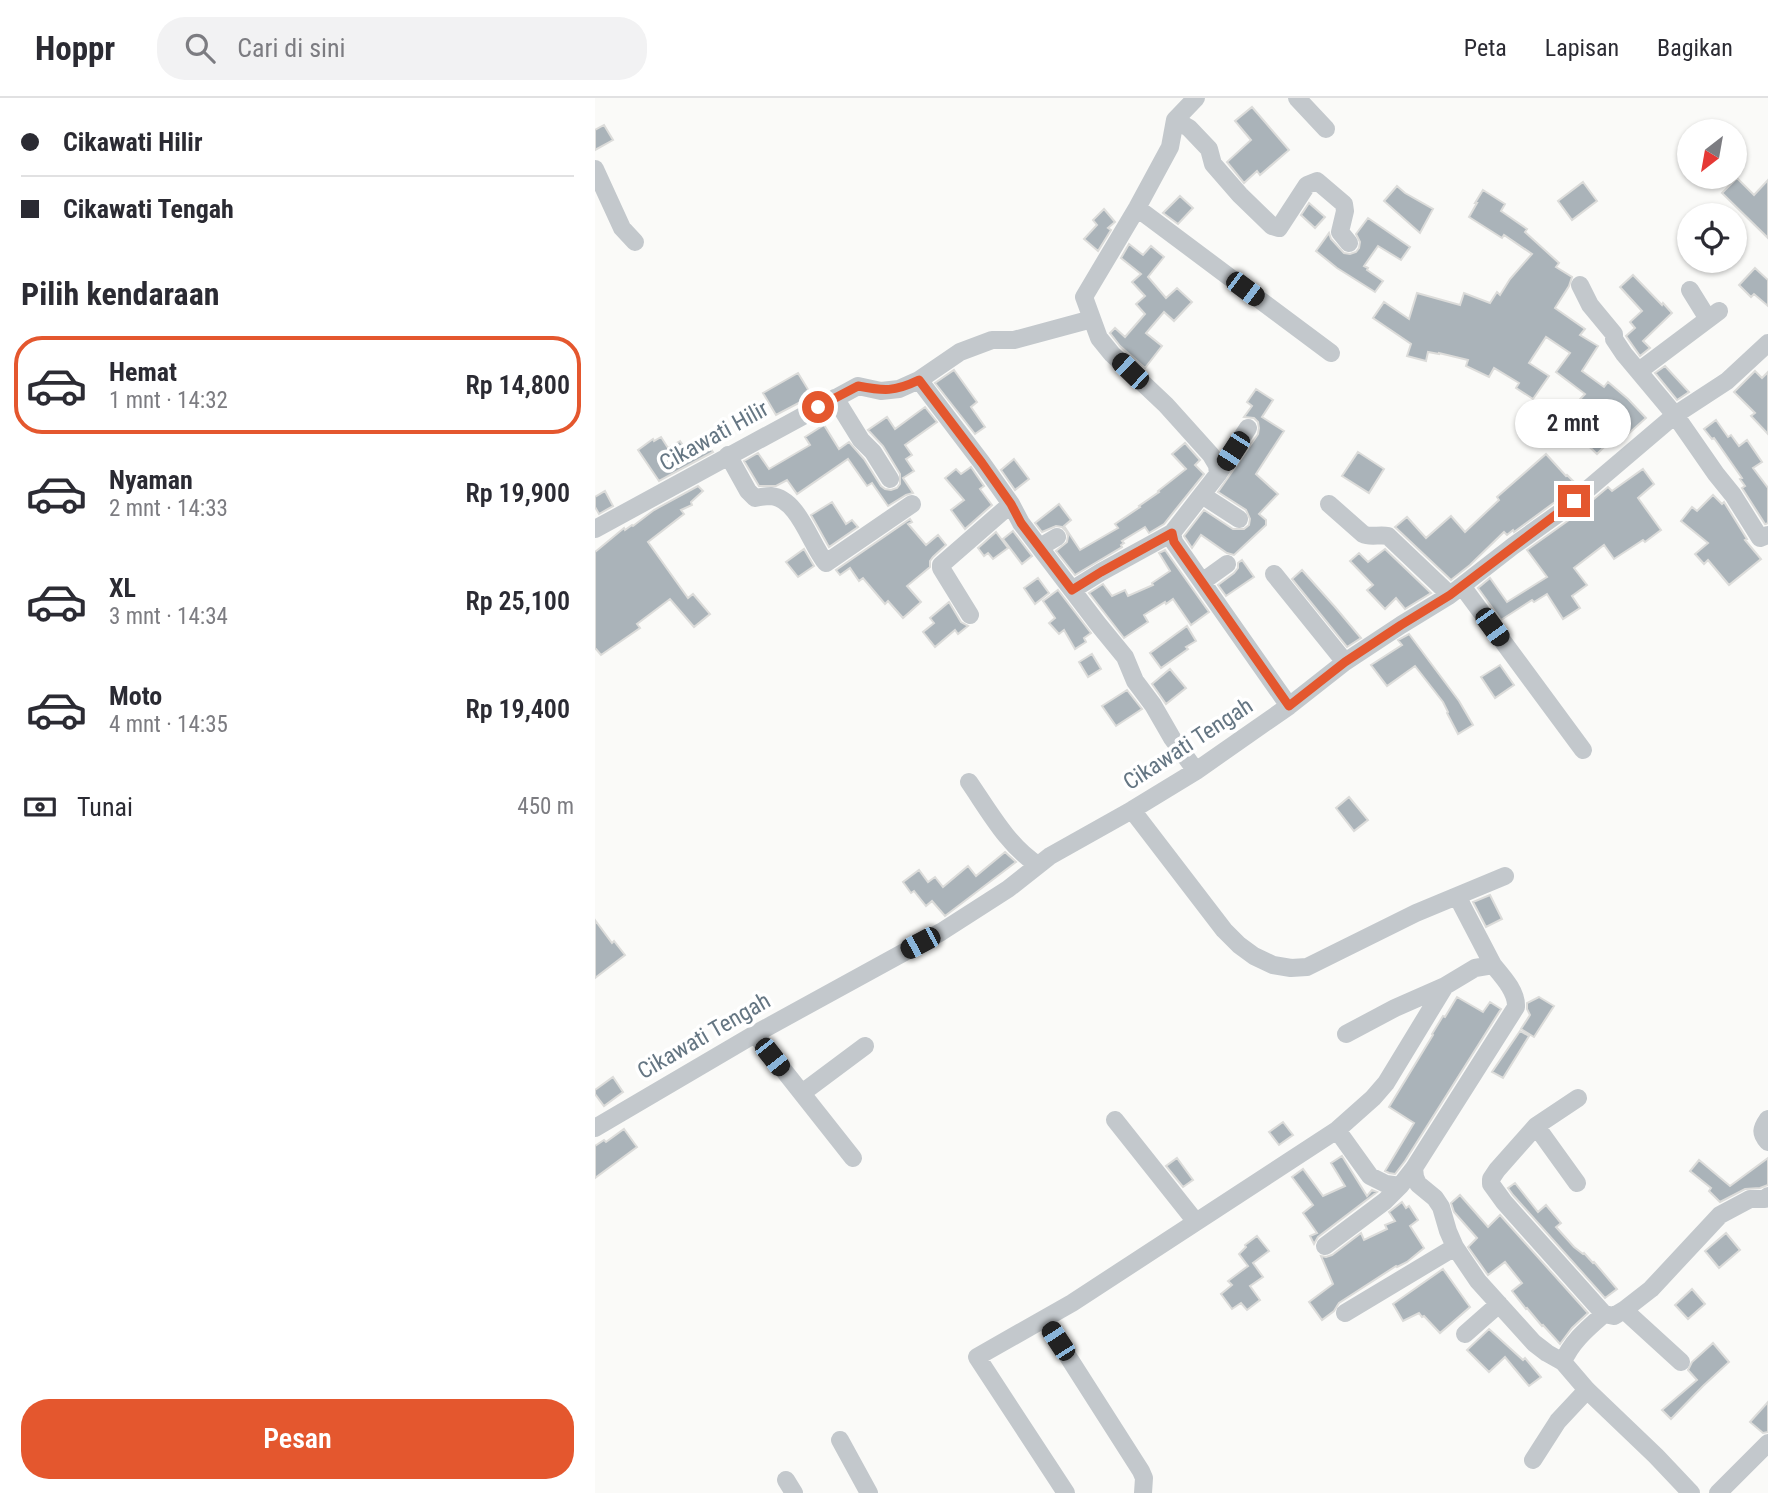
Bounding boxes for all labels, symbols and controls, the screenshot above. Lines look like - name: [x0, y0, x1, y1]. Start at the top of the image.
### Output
- search box: [157, 17, 647, 80]
- text: Hoppr: [35, 29, 115, 68]
- icon: search: [181, 29, 219, 67]
- text: Cari di sini: [237, 33, 346, 63]
- text: Peta: [1464, 34, 1507, 62]
- text: Lapisan: [1545, 34, 1619, 62]
- text: Bagikan: [1657, 34, 1733, 62]
- north arrow: [1677, 119, 1747, 189]
- map controls: [1677, 119, 1747, 273]
- text: Cikawati Hilir: [63, 127, 203, 157]
- text: Cikawati Tengah: [63, 194, 234, 224]
- button: locate: [1677, 203, 1747, 273]
- car: [1222, 268, 1269, 310]
- text: Pilih kendaraan: [21, 275, 220, 313]
- car: [1108, 349, 1153, 393]
- icon: car: [25, 354, 88, 417]
- text: Hemat: [109, 357, 177, 387]
- text: Rp 14,800: [465, 370, 570, 400]
- text: 1 mnt · 14:32: [109, 387, 228, 414]
- route start: [802, 391, 834, 423]
- street label: Cikawati Hilir: [655, 395, 773, 477]
- callout: 2 mnt: [1516, 400, 1632, 448]
- text: 2 mnt: [1547, 410, 1599, 437]
- car: [1213, 428, 1254, 474]
- icon: car: [25, 462, 88, 525]
- text: Nyaman: [109, 465, 193, 495]
- text: Rp 19,900: [465, 478, 570, 508]
- route end: [1558, 485, 1590, 517]
- text: 2 mnt · 14:33: [109, 495, 228, 522]
- icon: car: [25, 570, 88, 633]
- text: XL: [109, 573, 136, 603]
- text: Rp 25,100: [465, 586, 570, 616]
- text: 3 mnt · 14:34: [109, 603, 228, 630]
- car: [1472, 604, 1513, 650]
- icon: car: [25, 678, 88, 741]
- text: Moto: [109, 681, 162, 711]
- street label: Cikawati Tengah: [1118, 692, 1258, 796]
- text: Rp 19,400: [465, 694, 570, 724]
- text: 4 mnt · 14:35: [109, 711, 228, 738]
- icon: cash: [21, 788, 59, 826]
- text: Tunai: [77, 792, 133, 822]
- text: 450 m: [517, 793, 574, 820]
- car: [897, 924, 944, 962]
- street label: Cikawati Tengah: [633, 987, 775, 1085]
- car: [751, 1034, 794, 1080]
- car: [1038, 1318, 1079, 1364]
- button: Pesan: [21, 1399, 574, 1479]

